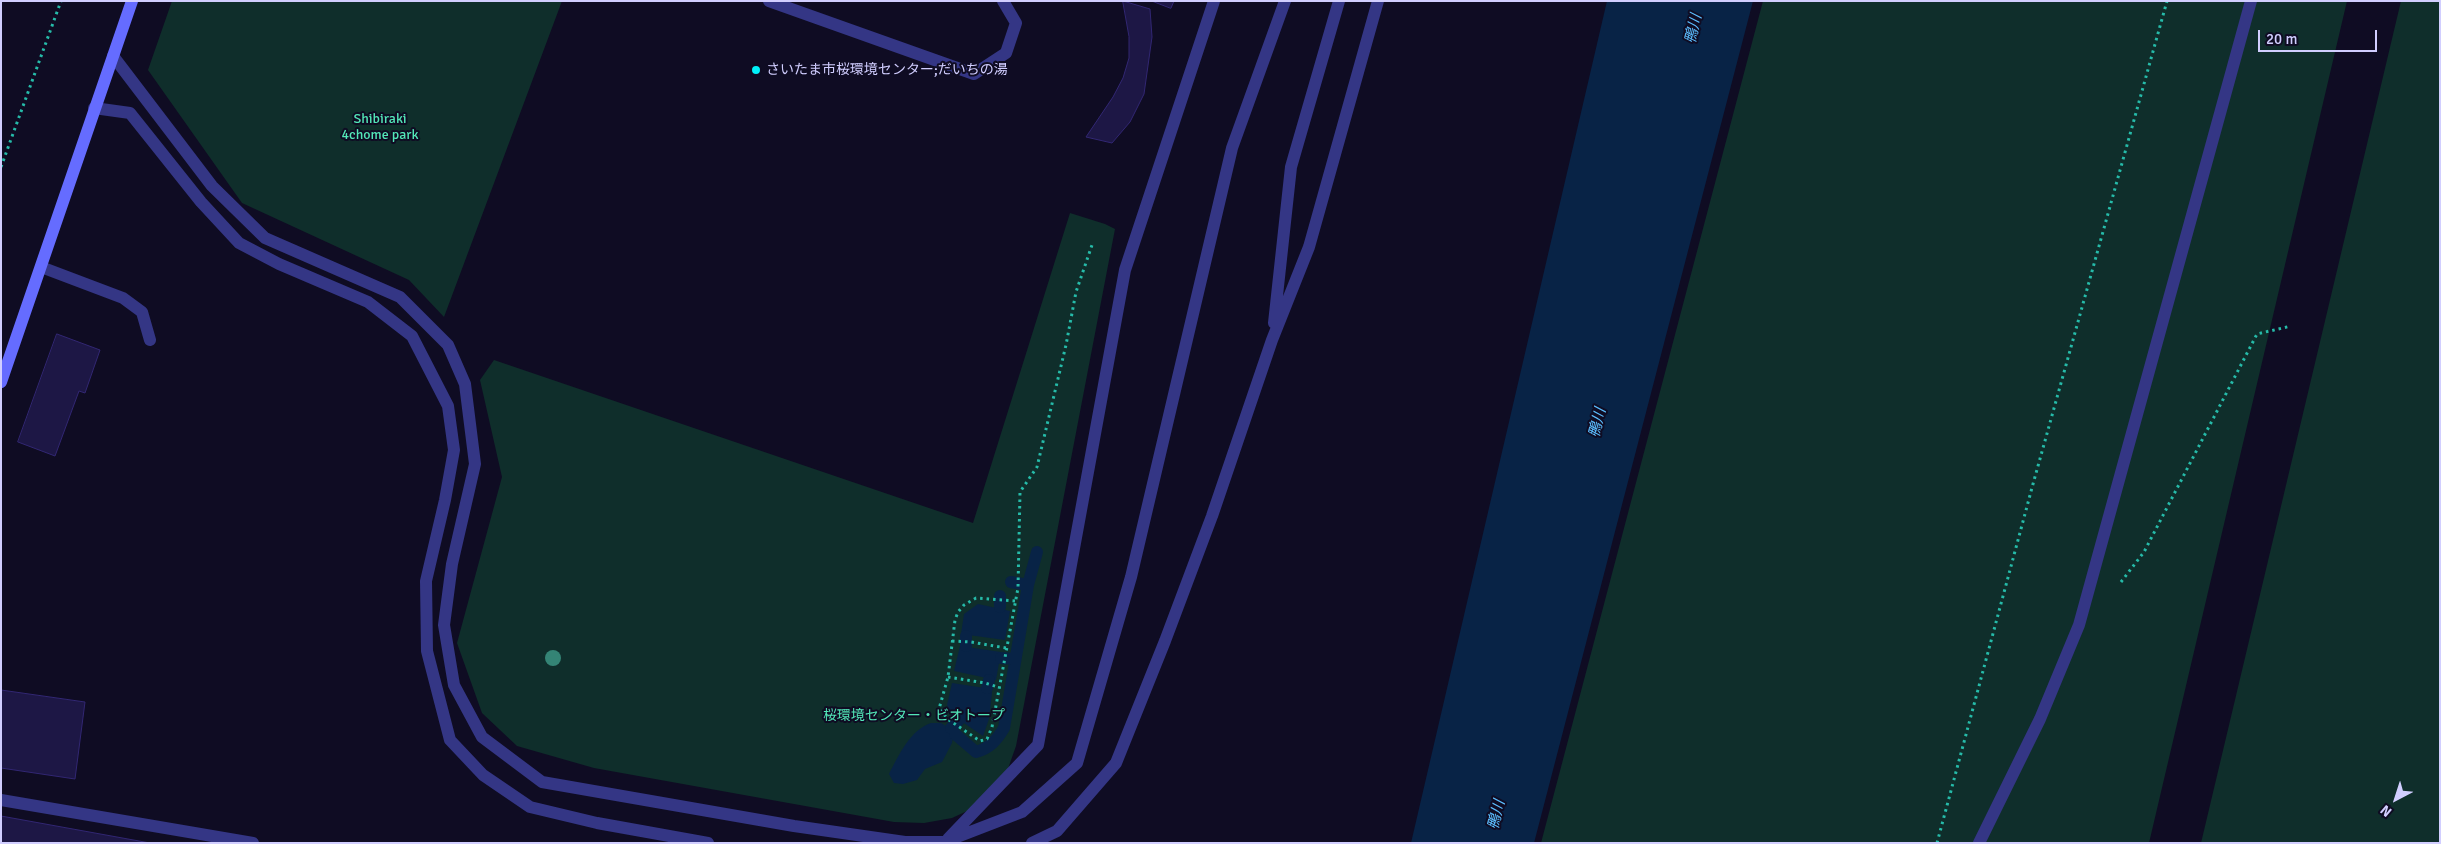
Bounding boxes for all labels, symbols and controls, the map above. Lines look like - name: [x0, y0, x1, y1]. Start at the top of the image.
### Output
- water label: 鴨川: [1682, 12, 1706, 46]
- scale bar: [2261, 20, 2380, 52]
- text: 20 m: [2266, 30, 2297, 48]
- place label: さいたま市桜環境センター;だいちの湯: [766, 62, 1008, 78]
- marker: さいたま市桜環境センター;だいちの湯: [750, 64, 762, 76]
- park label: Shibiraki 4chome park: [342, 111, 418, 144]
- water label: 鴨川: [1586, 406, 1610, 440]
- park label: 桜環境センター・ビオトープ: [823, 708, 1005, 724]
- north arrow: [2371, 774, 2421, 824]
- water label: 鴨川: [1485, 798, 1509, 832]
- text: N: [2377, 801, 2395, 821]

